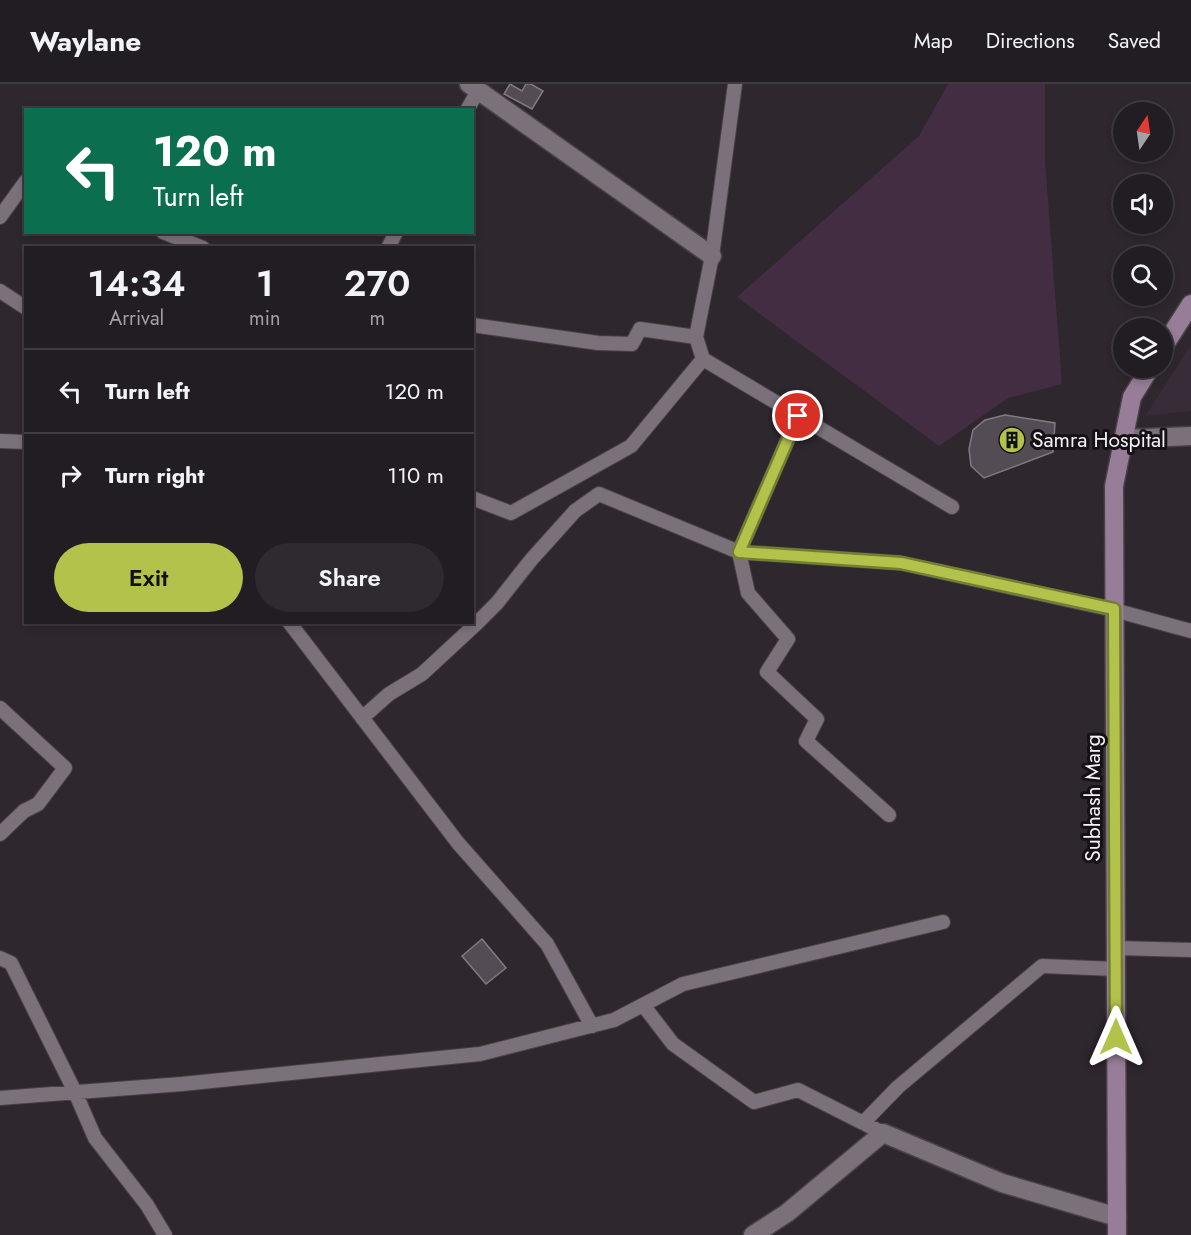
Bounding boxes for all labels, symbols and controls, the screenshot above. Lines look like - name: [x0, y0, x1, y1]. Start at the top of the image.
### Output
- text: Waylane: [30, 21, 141, 62]
- text: Map: [914, 26, 953, 56]
- text: Directions: [986, 26, 1075, 56]
- text: Saved: [1108, 26, 1161, 56]
- north arrow: [1113, 102, 1173, 162]
- map controls: [1113, 102, 1173, 378]
- text: 120 m: [153, 121, 277, 182]
- icon: left: [54, 132, 132, 210]
- button: sound: [1113, 174, 1173, 234]
- text: Turn left: [153, 177, 243, 216]
- button: search: [1113, 246, 1173, 306]
- text: 14:34: [87, 257, 186, 309]
- text: 1: [256, 257, 274, 309]
- text: 270: [344, 257, 411, 309]
- text: Arrival: [109, 304, 164, 333]
- text: min: [249, 304, 280, 333]
- text: m: [369, 304, 385, 333]
- button: layers: [1113, 318, 1173, 378]
- icon: left: [54, 375, 87, 408]
- text: Turn left: [105, 375, 190, 407]
- text: 120 m: [385, 375, 444, 407]
- pin: [772, 390, 823, 441]
- icon: arrive: [781, 399, 814, 432]
- building icon: Samra Hospital: [997, 425, 1027, 455]
- place label: Samra Hospital: [1032, 425, 1166, 455]
- icon: right: [54, 459, 87, 492]
- text: Turn right: [105, 459, 205, 491]
- text: 110 m: [387, 459, 444, 491]
- button: Exit: [54, 543, 243, 612]
- button: Share: [255, 543, 444, 612]
- street label: Subhash Marg: [1078, 734, 1108, 862]
- position arrow: [1084, 1005, 1148, 1069]

